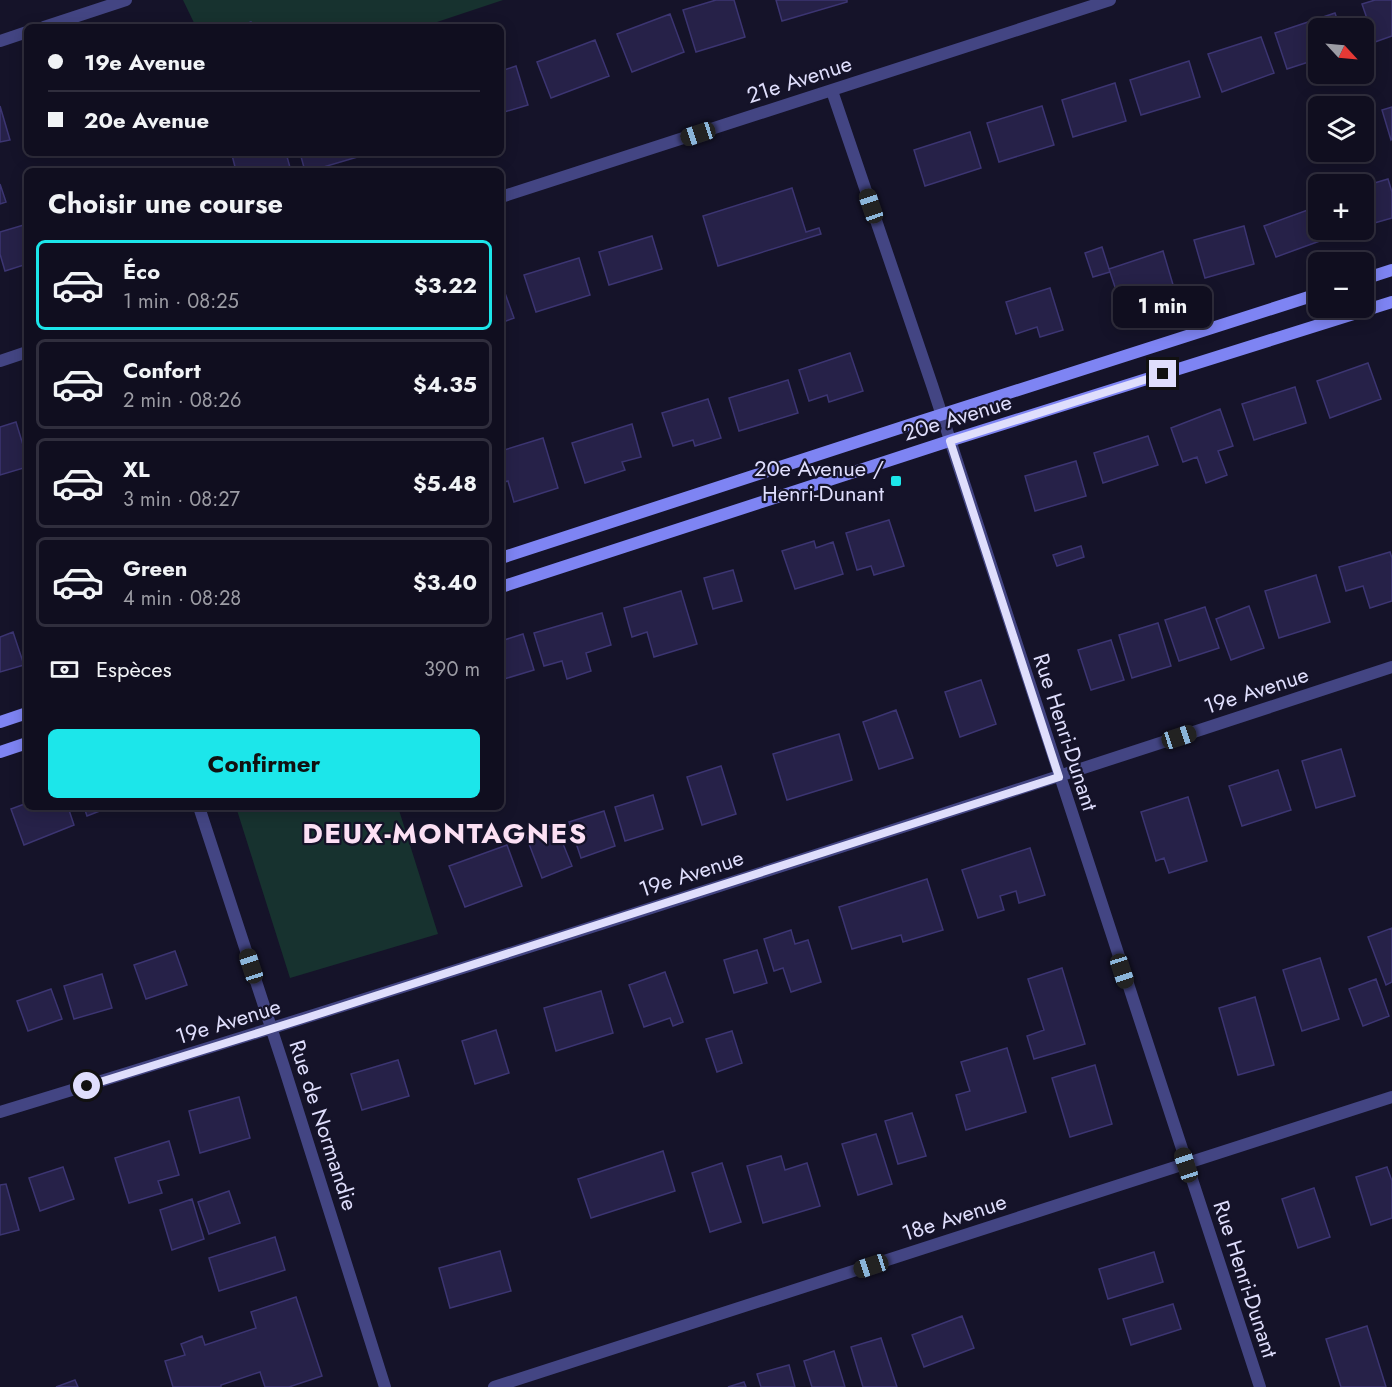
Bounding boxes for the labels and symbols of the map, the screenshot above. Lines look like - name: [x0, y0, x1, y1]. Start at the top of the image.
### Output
- north arrow: [1308, 18, 1374, 84]
- street label: 21e Avenue: [742, 47, 856, 111]
- car: [678, 120, 718, 148]
- car: [857, 186, 885, 226]
- callout: 1 min: [1114, 287, 1212, 329]
- route end: [1149, 360, 1176, 387]
- street label: 20e Avenue: [899, 385, 1015, 449]
- place label: 20e Avenue / Henri-Dunant: [754, 452, 885, 509]
- marker: 20e Avenue / Henri-Dunant: [889, 474, 903, 488]
- street label: Rue Henri-Dunant: [1025, 649, 1107, 815]
- street label: 19e Avenue: [1200, 658, 1312, 722]
- car: [1159, 723, 1199, 751]
- district label: DEUX-MONTAGNES: [302, 813, 588, 854]
- street label: 19e Avenue: [635, 841, 747, 905]
- car: [237, 946, 265, 986]
- car: [1108, 951, 1136, 991]
- street label: 19e Avenue: [172, 990, 284, 1052]
- street label: Rue de Normandie: [281, 1036, 367, 1214]
- route start: [73, 1072, 100, 1099]
- car: [1172, 1145, 1200, 1185]
- street label: 18e Avenue: [898, 1185, 1010, 1249]
- street label: Rue Henri-Dunant: [1205, 1196, 1287, 1362]
- car: [851, 1252, 891, 1280]

